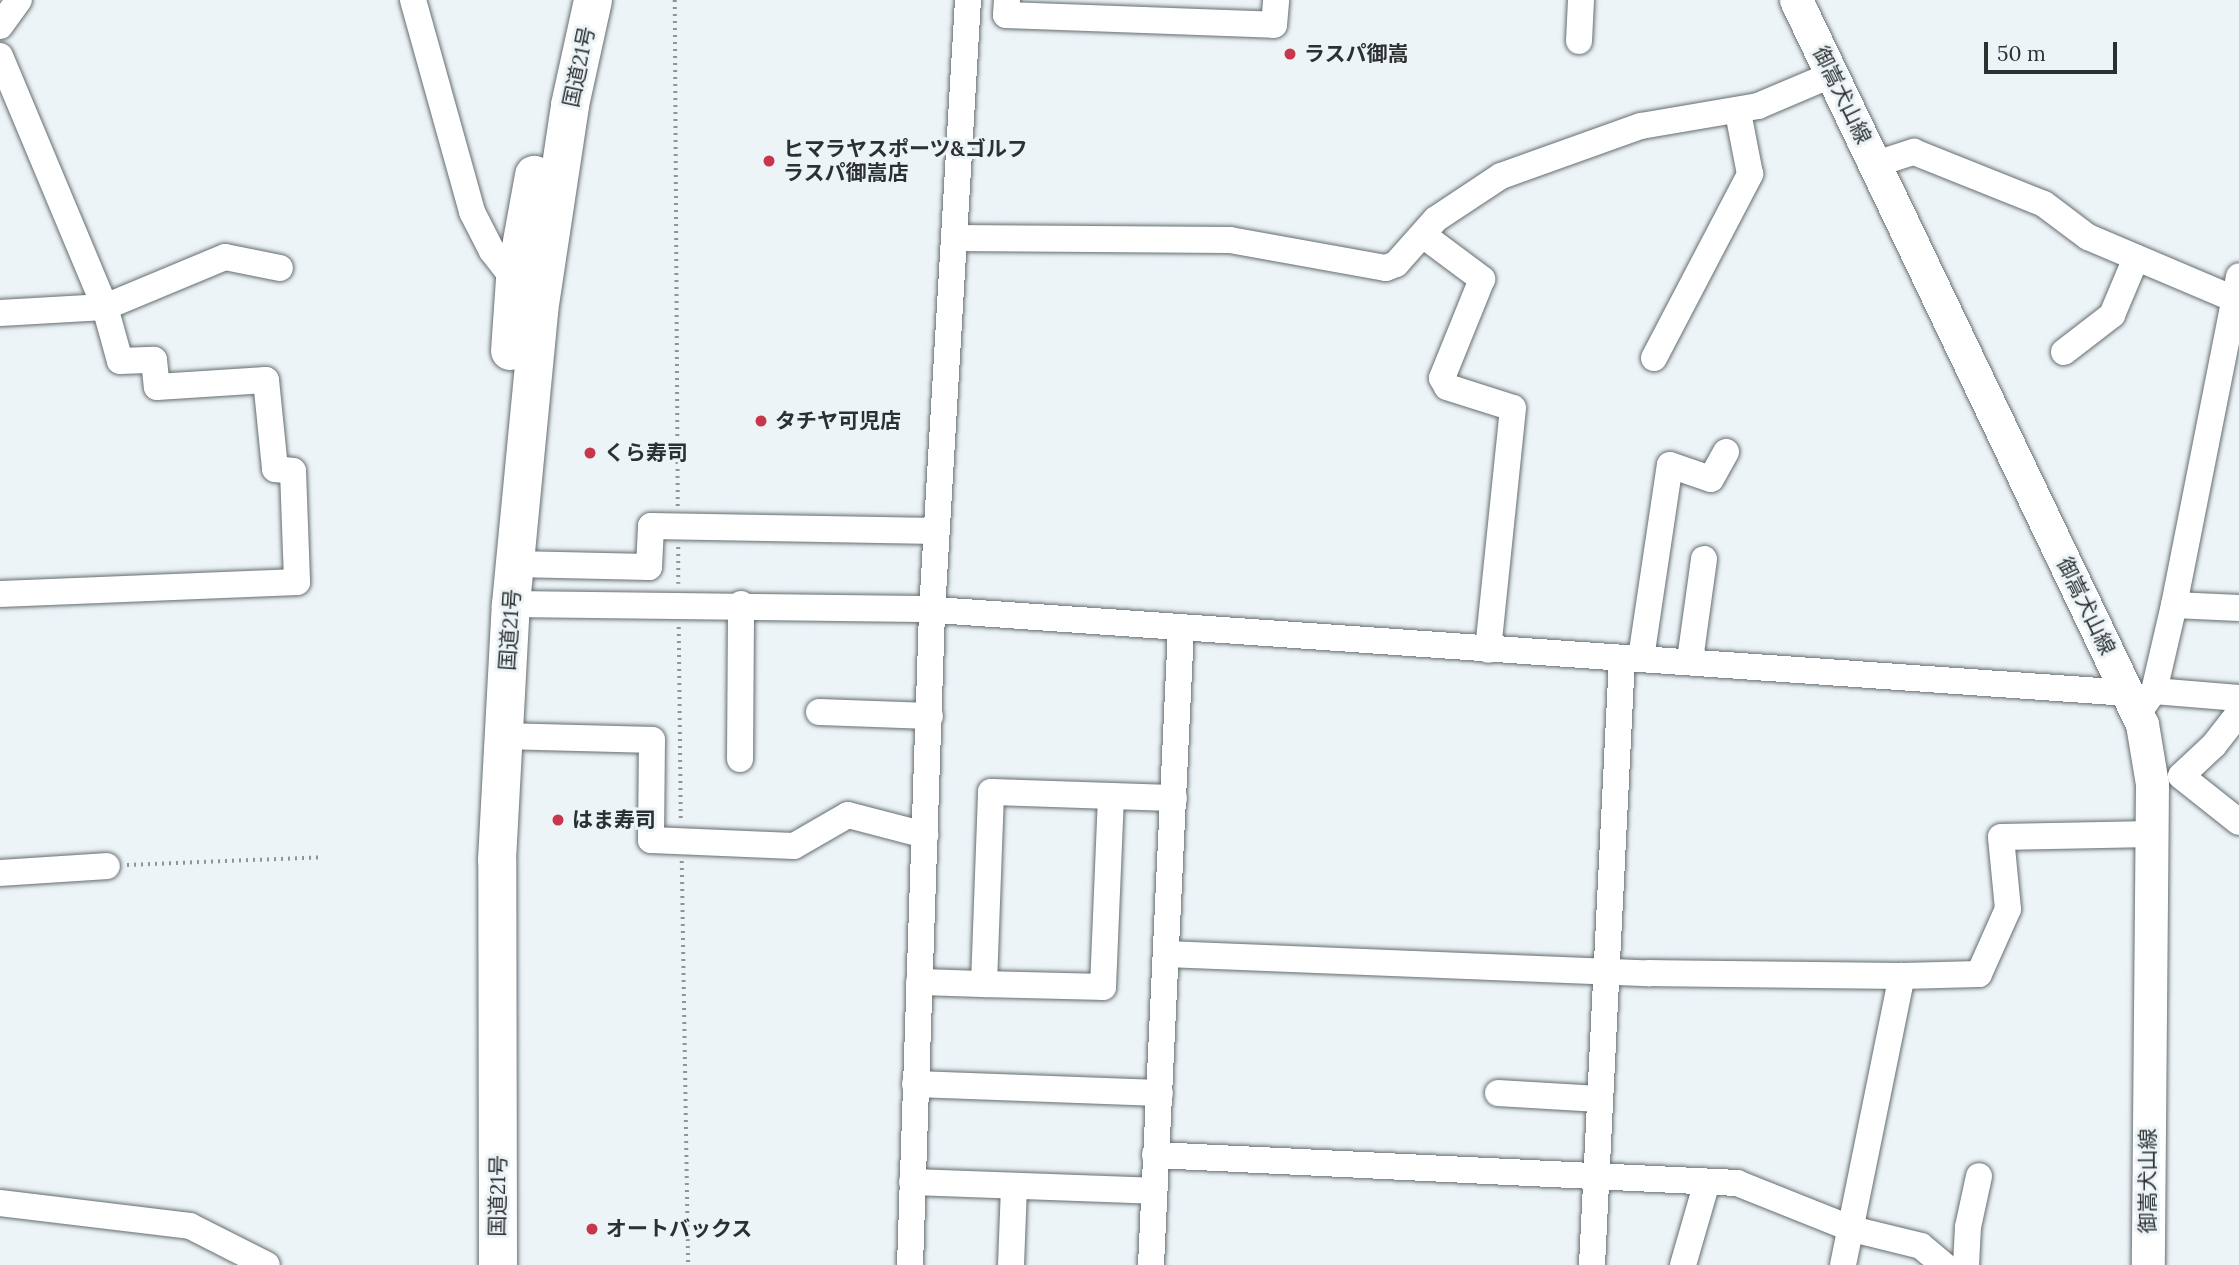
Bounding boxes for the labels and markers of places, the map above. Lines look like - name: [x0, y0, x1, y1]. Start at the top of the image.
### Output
- place label: ラスパ御嵩: [1304, 41, 1409, 67]
- marker: ラスパ御嵩: [1282, 46, 1298, 62]
- place label: ヒマラヤスポーツ&ゴルフ ラスパ御嵩店: [783, 136, 1028, 186]
- marker: ヒマラヤスポーツ&ゴルフ ラスパ御嵩店: [761, 153, 777, 169]
- place label: タチヤ可児店: [775, 408, 901, 434]
- marker: タチヤ可児店: [753, 413, 769, 429]
- place label: くら寿司: [604, 440, 688, 466]
- marker: くら寿司: [582, 445, 598, 461]
- place label: はま寿司: [572, 807, 656, 833]
- marker: はま寿司: [550, 812, 566, 828]
- place label: オートバックス: [606, 1216, 753, 1242]
- marker: オートバックス: [584, 1221, 600, 1237]

